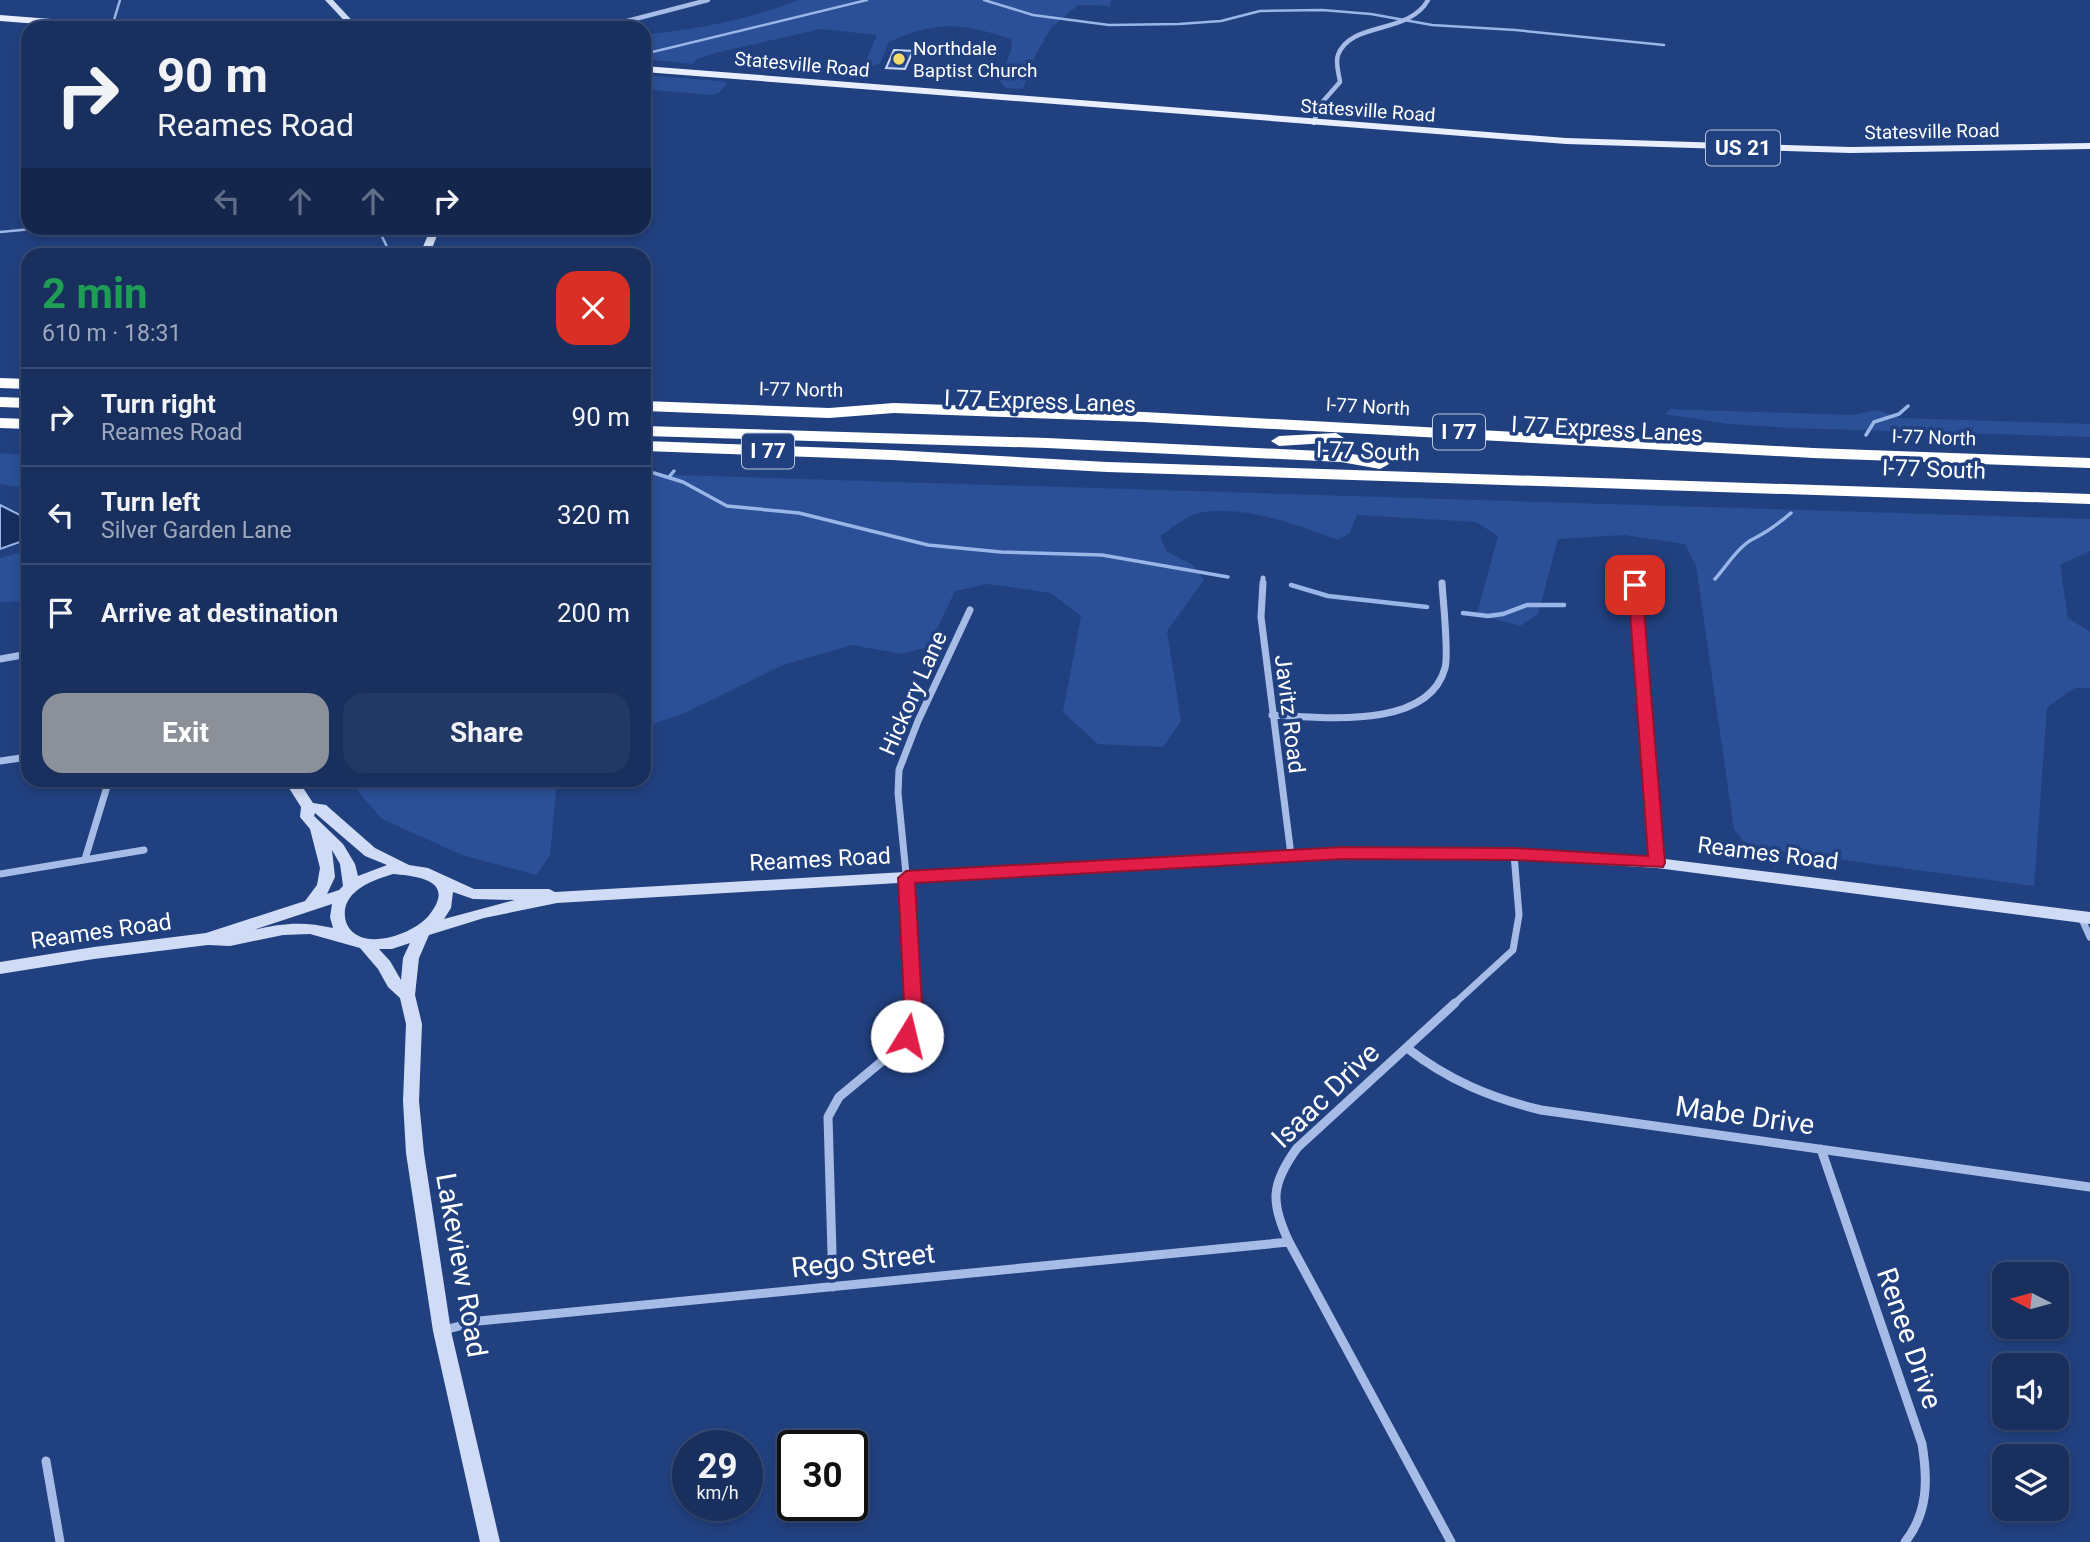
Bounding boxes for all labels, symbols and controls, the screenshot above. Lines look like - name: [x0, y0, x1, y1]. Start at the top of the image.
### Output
- place label: Northdale Baptist Church: [913, 37, 1037, 82]
- text: 90 m: [157, 47, 268, 104]
- street label: Statesville Road: [734, 47, 870, 82]
- icon: right: [42, 49, 133, 140]
- marker: Northdale Baptist Church: [891, 51, 907, 67]
- street label: Statesville Road: [1300, 94, 1436, 127]
- text: Reames Road: [157, 106, 354, 144]
- street label: Statesville Road: [1864, 119, 2000, 144]
- road number: US 21: [1706, 130, 1780, 166]
- icon: left: [208, 182, 246, 220]
- icon: ahead: [281, 182, 319, 220]
- icon: ahead: [354, 182, 392, 220]
- icon: right: [427, 182, 465, 220]
- text: 2 min: [42, 269, 148, 318]
- button: close: [556, 271, 630, 345]
- text: 610 m · 18:31: [42, 320, 181, 347]
- street label: I-77 North: [759, 377, 843, 402]
- street label: I 77 Express Lanes: [944, 385, 1136, 418]
- text: Turn right: [101, 389, 216, 419]
- street label: I-77 North: [1325, 393, 1411, 420]
- icon: right: [42, 398, 80, 436]
- text: 90 m: [572, 402, 630, 432]
- street label: I 77 Express Lanes: [1510, 411, 1703, 448]
- road number: I 77: [1433, 414, 1485, 450]
- text: Reames Road: [101, 419, 243, 446]
- street label: I-77 North: [1891, 425, 1977, 450]
- road number: I 77: [742, 434, 794, 468]
- street label: I-77 South: [1316, 436, 1420, 467]
- street label: I-77 South: [1882, 454, 1986, 485]
- text: Turn left: [101, 487, 200, 517]
- icon: left: [42, 496, 80, 534]
- text: 320 m: [557, 500, 630, 530]
- text: Silver Garden Lane: [101, 517, 292, 544]
- pin: [1605, 555, 1665, 615]
- icon: arrive: [1616, 566, 1654, 604]
- icon: arrive: [42, 594, 80, 632]
- text: Arrive at destination: [101, 598, 338, 628]
- text: 200 m: [557, 598, 630, 628]
- street label: Hickory Lane: [874, 627, 953, 760]
- street label: Javitz Road: [1269, 653, 1310, 775]
- button: Exit: [42, 693, 329, 773]
- button: Share: [343, 693, 630, 773]
- street label: Reames Road: [1696, 831, 1840, 876]
- street label: Reames Road: [749, 842, 891, 877]
- street label: Reames Road: [29, 908, 173, 955]
- position arrow: [870, 999, 944, 1073]
- street label: Isaac Drive: [1265, 1036, 1386, 1155]
- street label: Mabe Drive: [1673, 1089, 1817, 1142]
- street label: Lakeview Road: [429, 1170, 494, 1360]
- street label: Rego Street: [789, 1237, 937, 1284]
- north arrow: [1992, 1262, 2068, 1339]
- map controls: [1992, 1262, 2069, 1521]
- street label: Renee Drive: [1870, 1263, 1949, 1413]
- button: sound: [1992, 1353, 2069, 1430]
- speed limit sign: 30: [777, 1430, 868, 1521]
- button: layers: [1992, 1444, 2069, 1521]
- text: 29: [697, 1446, 738, 1487]
- text: km/h: [696, 1482, 739, 1503]

